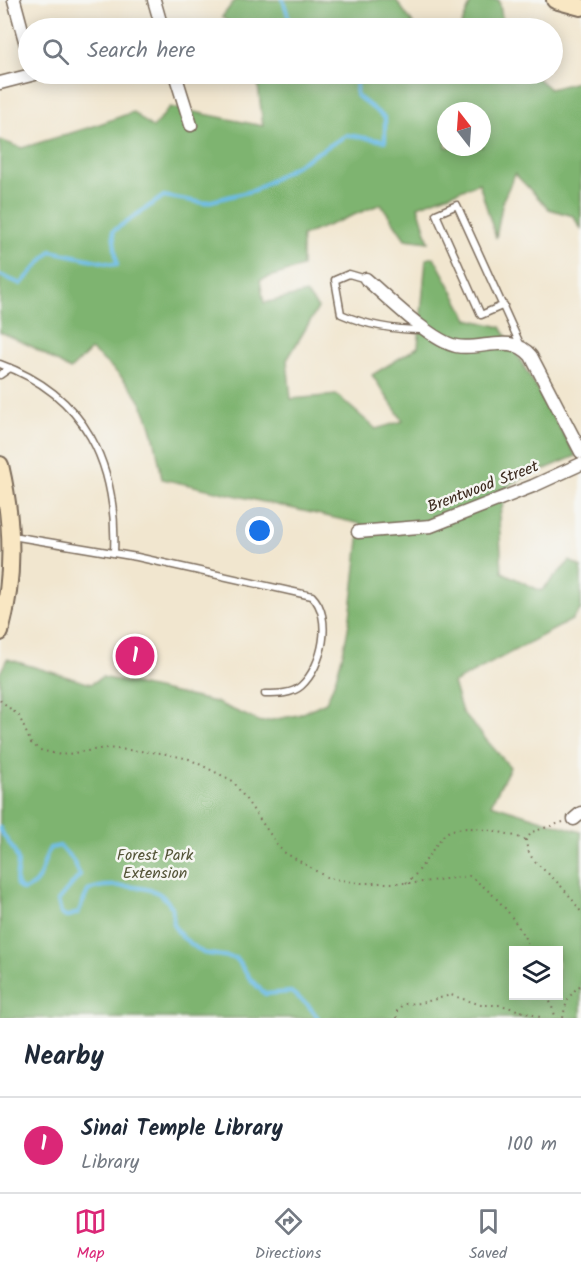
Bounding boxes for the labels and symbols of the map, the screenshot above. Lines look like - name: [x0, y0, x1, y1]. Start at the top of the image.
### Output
- north arrow: [437, 102, 491, 156]
- street label: Brentwood Street: [424, 454, 543, 520]
- your location: [245, 516, 274, 545]
- pin: 1: [116, 634, 154, 678]
- park label: Forest Park Extension: [117, 843, 194, 886]

